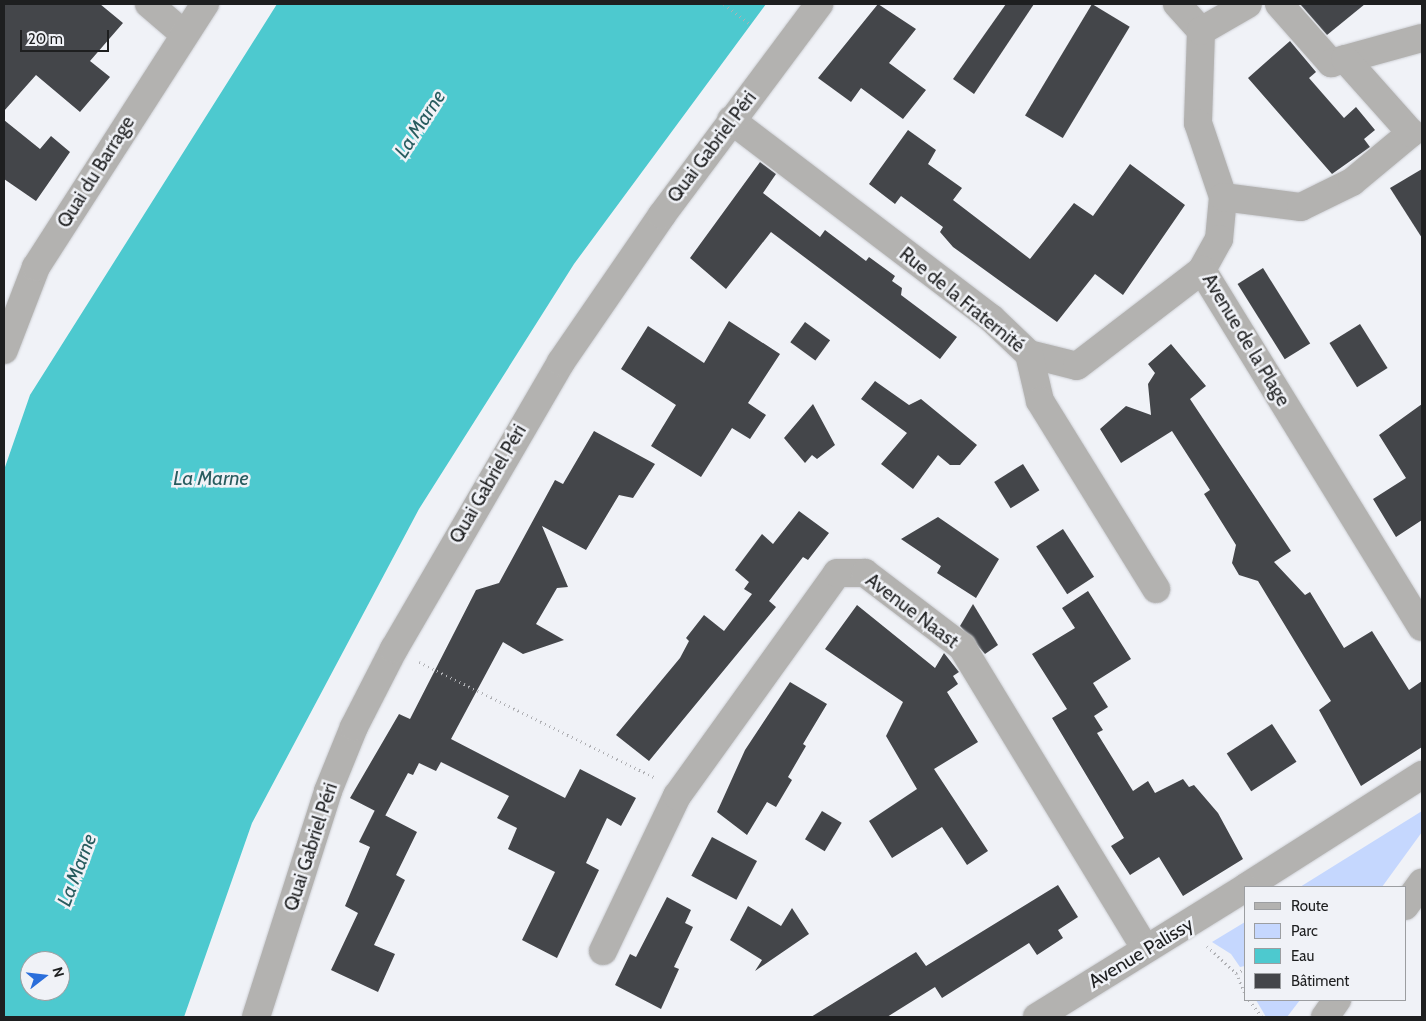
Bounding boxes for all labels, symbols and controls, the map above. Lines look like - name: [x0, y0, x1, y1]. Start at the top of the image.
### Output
- scale bar: [22, 20, 111, 52]
- text: 20 m: [28, 30, 63, 48]
- water label: La Marne: [389, 86, 451, 162]
- street label: Quai Gabriel Péri: [663, 87, 761, 207]
- street label: Quai du Barrage: [53, 112, 139, 232]
- street label: Rue de la Fraternité: [895, 243, 1029, 357]
- street label: Avenue de la Plage: [1197, 270, 1295, 410]
- street label: Quai Gabriel Péri: [445, 421, 531, 547]
- water label: La Marne: [173, 466, 249, 490]
- street label: Avenue Naast: [861, 569, 963, 653]
- street label: Quai Gabriel Péri: [280, 780, 342, 914]
- water label: La Marne: [52, 830, 102, 910]
- legend: [1244, 886, 1406, 1001]
- text: Route: [1291, 897, 1329, 915]
- street label: Avenue Palissy: [1085, 913, 1197, 993]
- text: Parc: [1291, 922, 1318, 940]
- text: Eau: [1291, 947, 1314, 965]
- north arrow: [20, 951, 70, 1001]
- text: N: [48, 965, 68, 979]
- text: Bâtiment: [1291, 972, 1349, 990]

